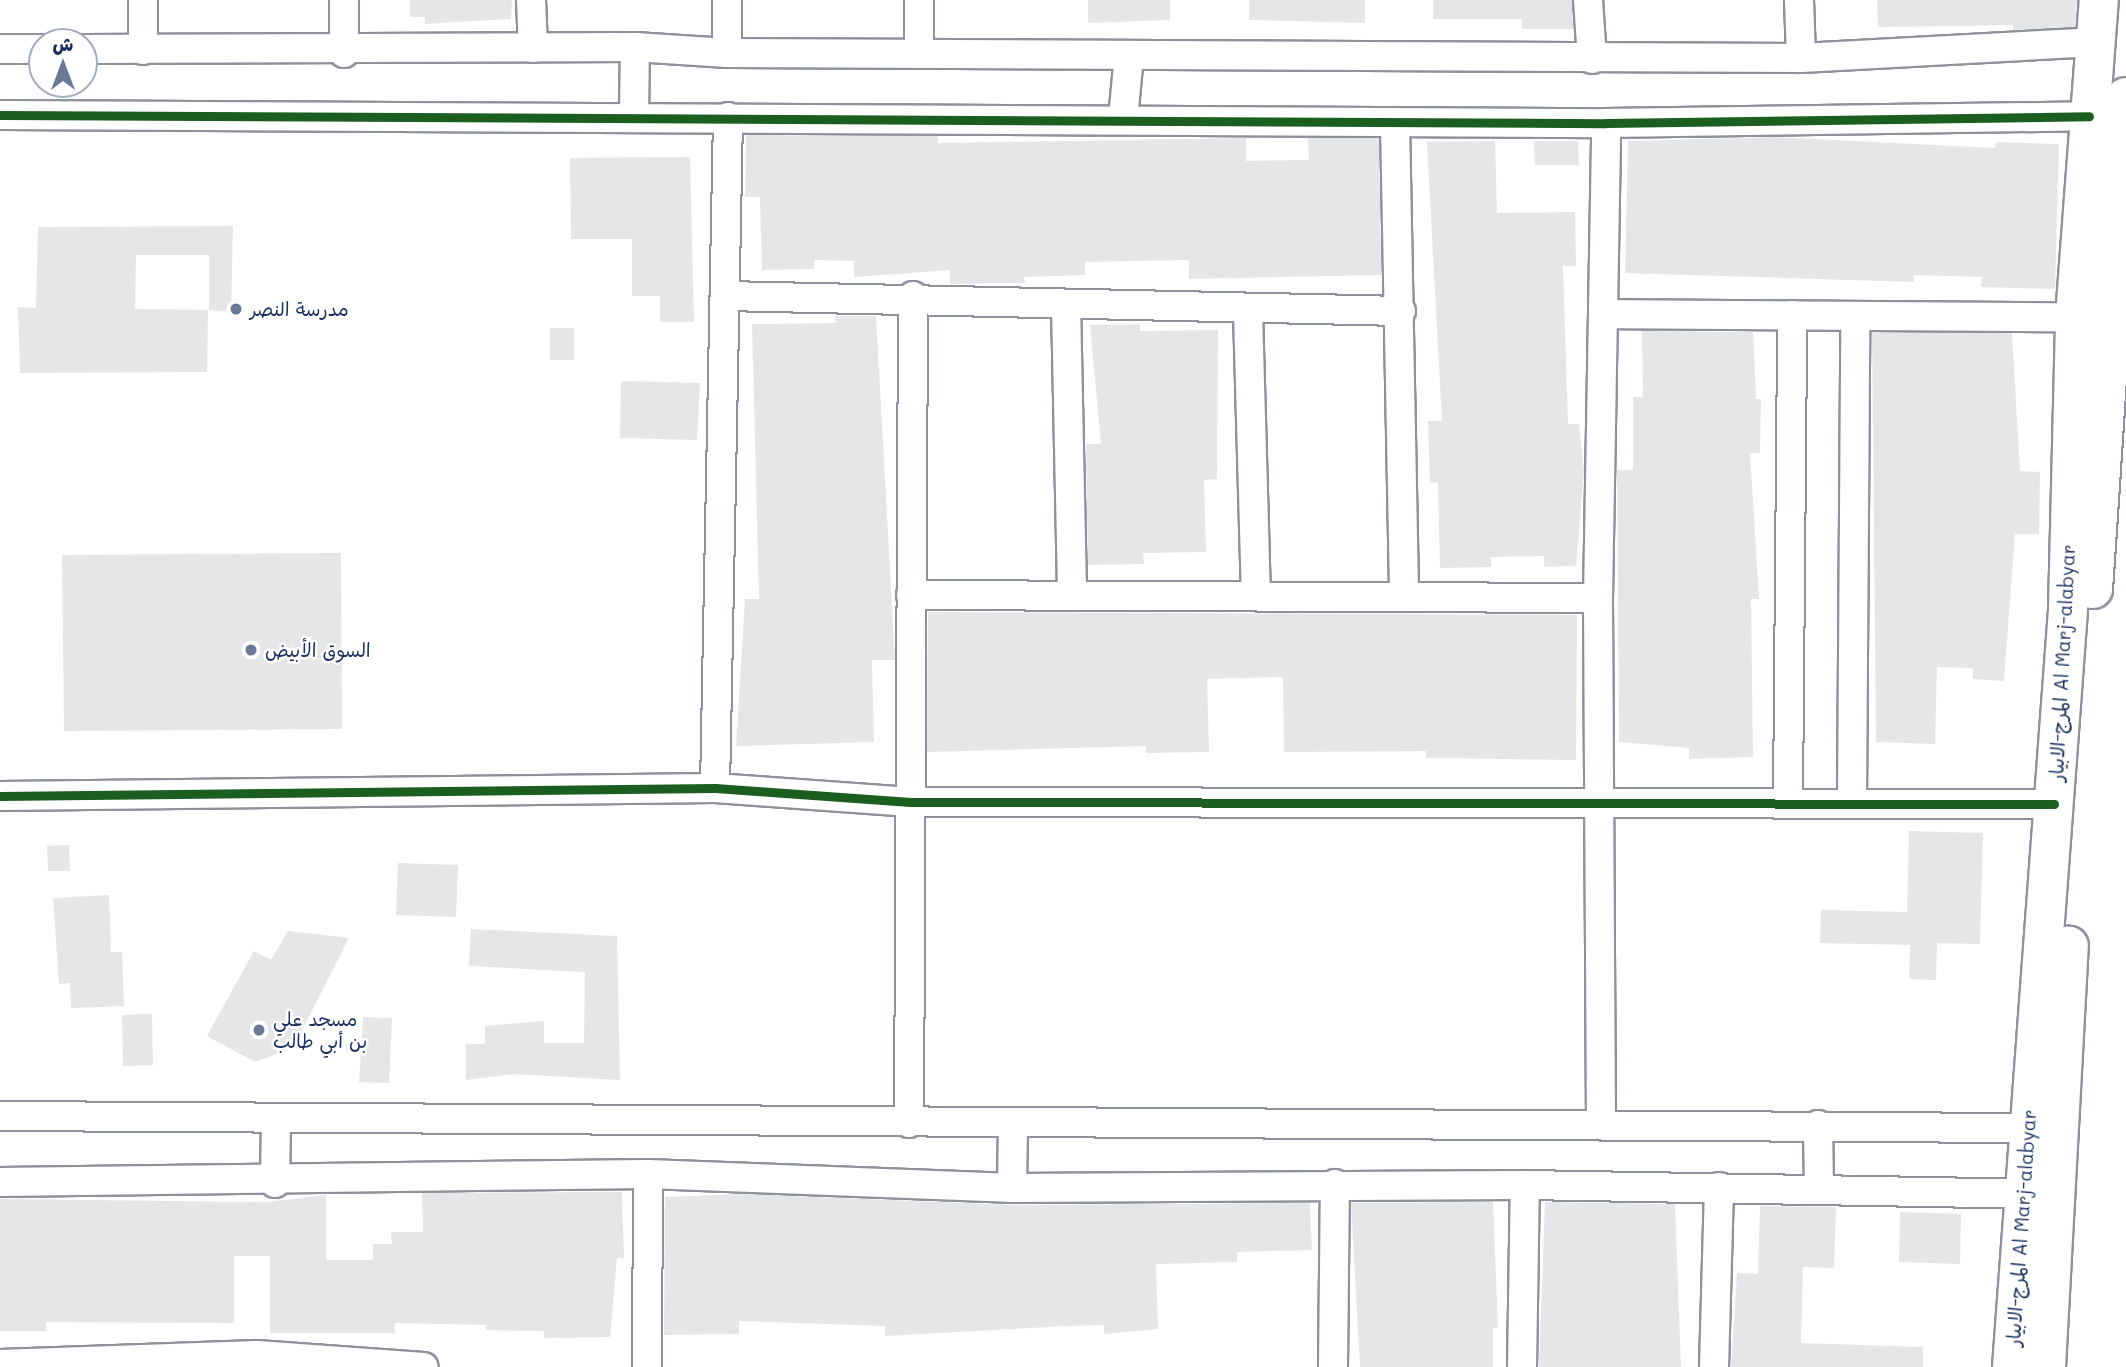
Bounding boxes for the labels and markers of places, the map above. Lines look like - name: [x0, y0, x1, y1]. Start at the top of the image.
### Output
- place label: مدرسة النصر: [250, 298, 349, 320]
- marker: مدرسة النصر: [228, 301, 244, 317]
- place label: السوق الأبيض: [265, 639, 371, 661]
- marker: السوق الأبيض: [243, 642, 259, 658]
- place label: مسجد علي بن أبي طالب: [273, 1008, 367, 1052]
- marker: مسجد علي بن أبي طالب: [251, 1022, 267, 1038]

